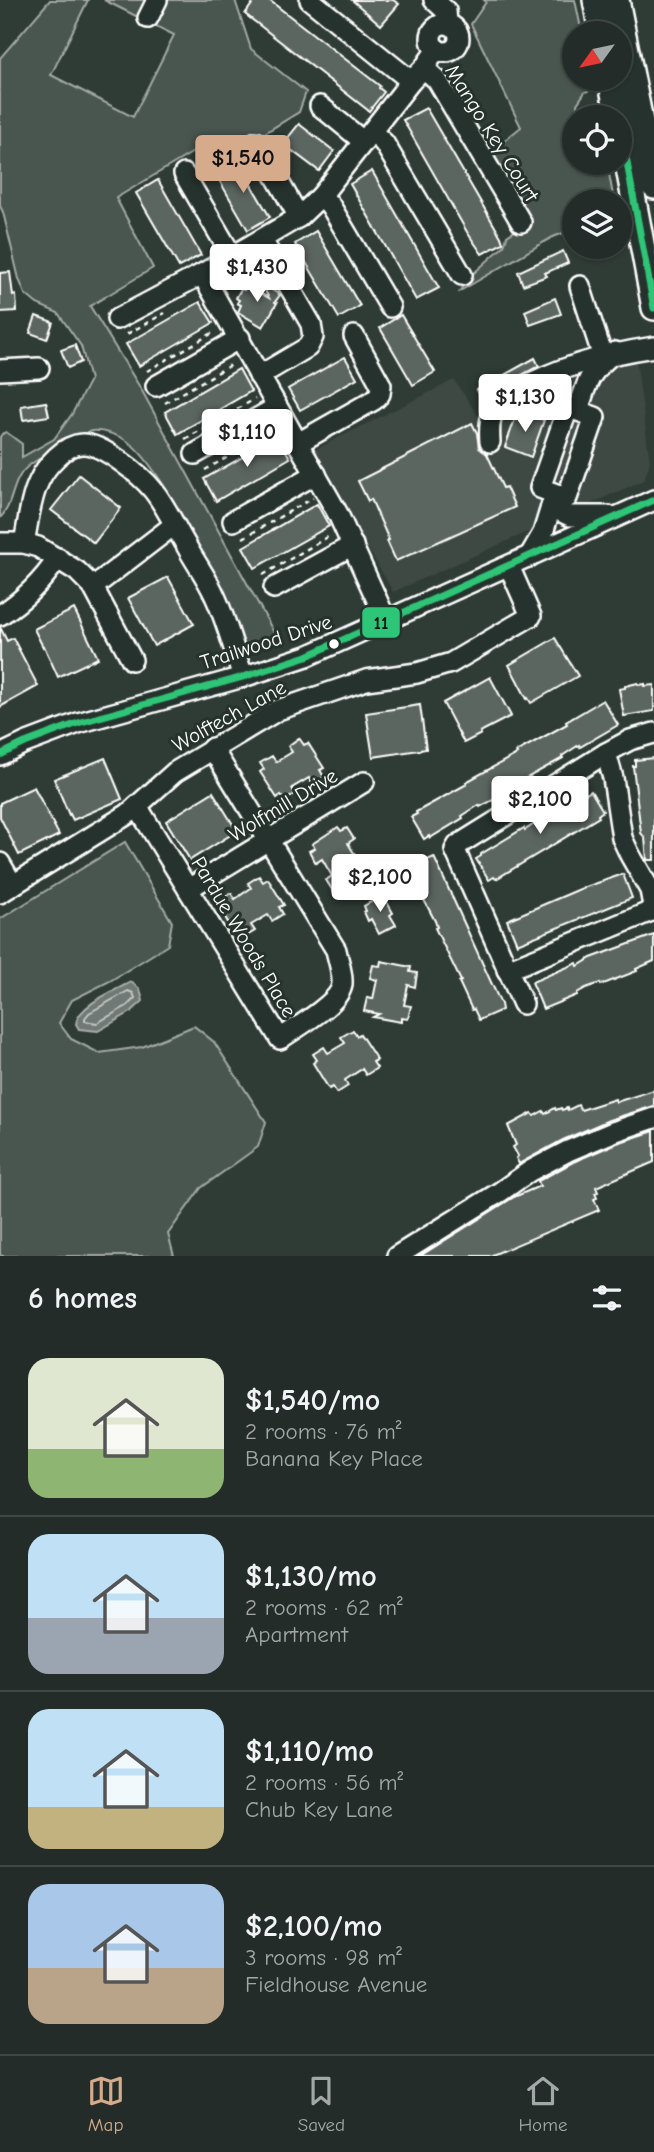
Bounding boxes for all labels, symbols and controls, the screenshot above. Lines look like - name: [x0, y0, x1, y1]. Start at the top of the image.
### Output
- north arrow: [562, 21, 632, 91]
- map controls: [562, 21, 632, 259]
- street label: Mango Key Court: [440, 60, 544, 207]
- button: locate: [562, 105, 632, 175]
- pin: $1,540: [186, 136, 300, 195]
- text: $1,540: [211, 144, 275, 171]
- button: layers: [562, 189, 632, 259]
- pin: $1,430: [200, 244, 314, 304]
- text: $1,430: [226, 253, 288, 280]
- pin: $1,130: [468, 374, 582, 434]
- text: $1,130: [495, 383, 555, 410]
- pin: $1,110: [190, 410, 304, 469]
- text: $1,110: [218, 418, 276, 445]
- line badge: 11: [361, 606, 401, 639]
- street label: Trailwood Drive: [197, 609, 335, 675]
- text: 11: [374, 612, 388, 634]
- unlabelled marker: [327, 637, 341, 651]
- street label: Wolftech Lane: [168, 675, 290, 757]
- street label: Wolfmill Drive: [224, 763, 342, 847]
- pin: $2,100: [483, 776, 597, 836]
- text: $2,100: [507, 785, 573, 812]
- street label: Pardue Woods Place: [187, 852, 301, 1022]
- pin: $2,100: [323, 855, 437, 914]
- text: $2,100: [347, 863, 413, 890]
- icon: filters: [588, 1279, 626, 1317]
- text: 6 homes: [28, 1281, 137, 1316]
- text: $1,540/mo: [245, 1383, 380, 1418]
- icon: home: [84, 1386, 168, 1470]
- text: 2 rooms · 76 m²: [245, 1418, 401, 1445]
- text: Banana Key Place: [245, 1445, 423, 1472]
- text: $1,130/mo: [245, 1559, 377, 1594]
- icon: home: [84, 1562, 168, 1646]
- text: 2 rooms · 62 m²: [245, 1594, 403, 1621]
- text: Apartment: [245, 1621, 348, 1648]
- text: $1,110/mo: [245, 1734, 374, 1769]
- icon: home: [84, 1737, 168, 1821]
- text: 2 rooms · 56 m²: [245, 1769, 403, 1796]
- text: Chub Key Lane: [245, 1796, 393, 1823]
- text: $2,100/mo: [245, 1909, 382, 1944]
- icon: home: [84, 1912, 168, 1996]
- text: 3 rooms · 98 m²: [245, 1944, 402, 1971]
- text: Fieldhouse Avenue: [245, 1971, 427, 1998]
- tab: Map: [87, 2072, 125, 2136]
- tab: Saved: [298, 2072, 345, 2136]
- tab: Home: [518, 2072, 567, 2136]

